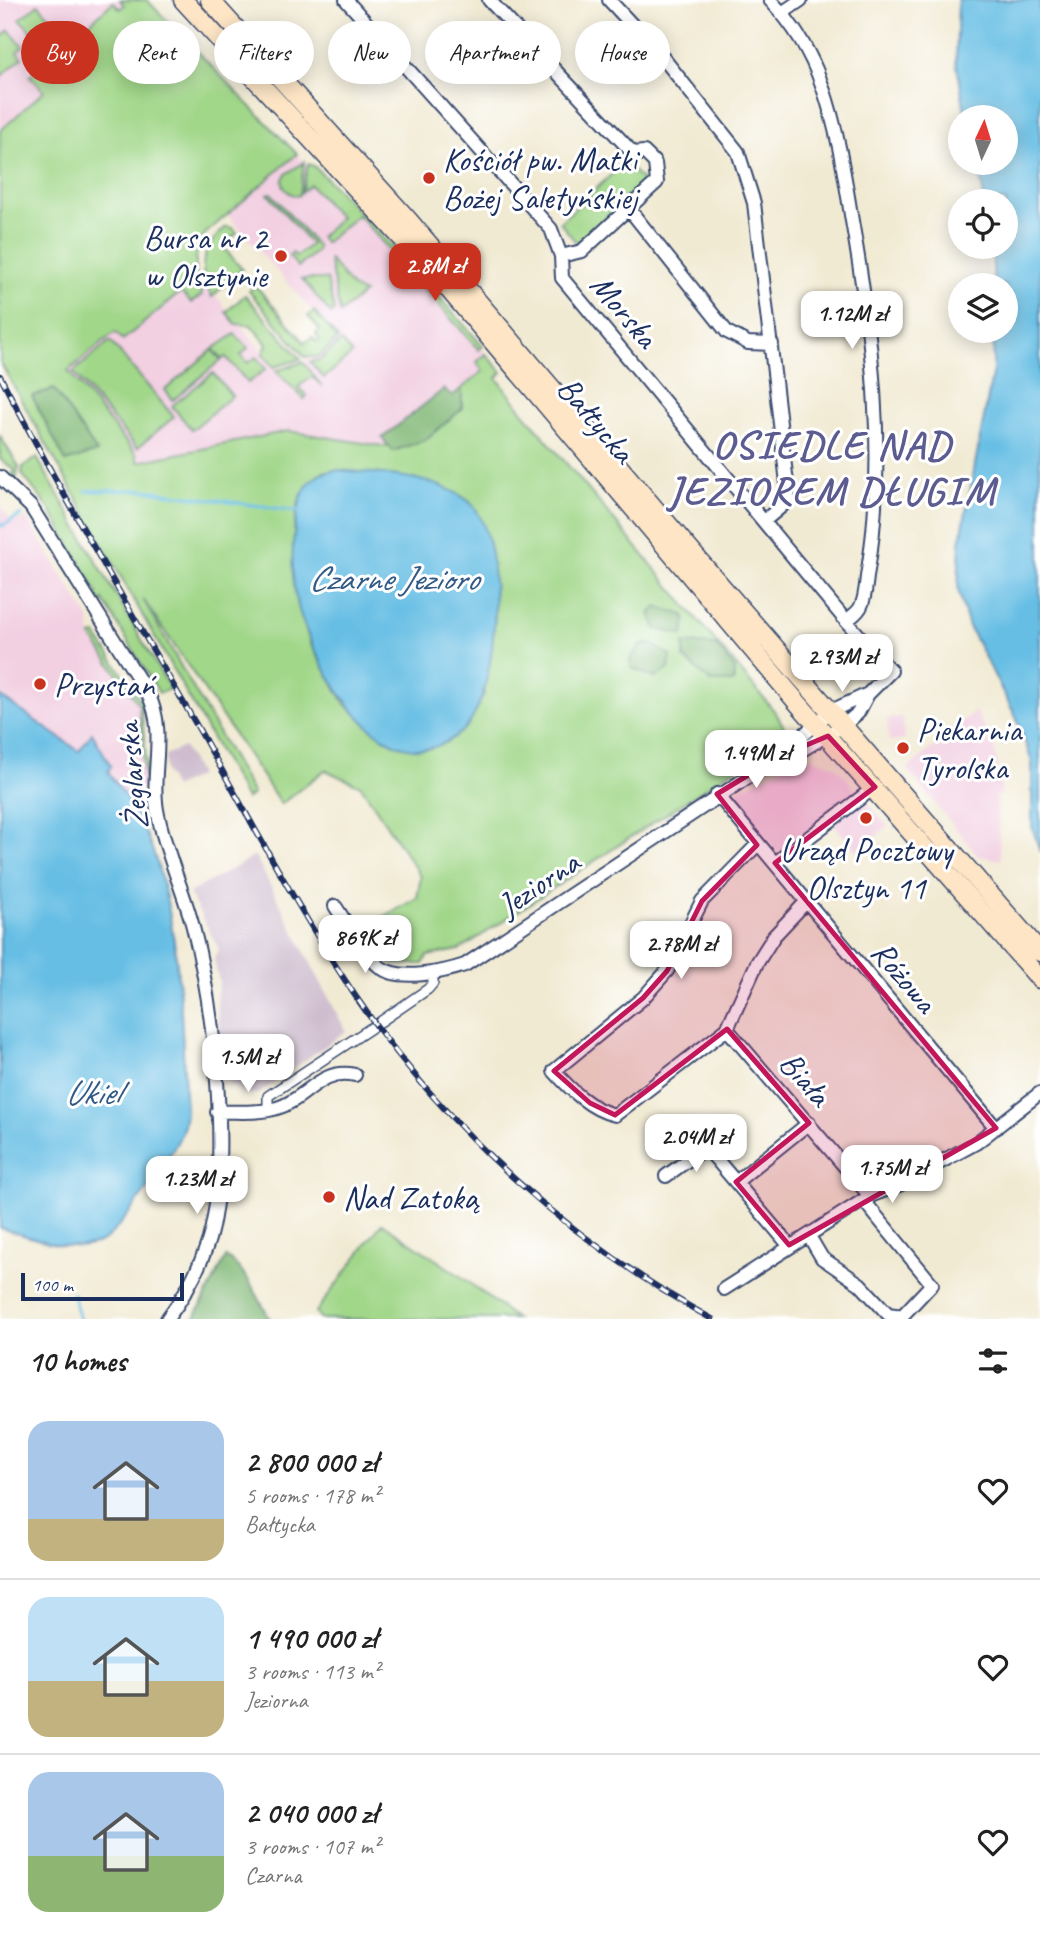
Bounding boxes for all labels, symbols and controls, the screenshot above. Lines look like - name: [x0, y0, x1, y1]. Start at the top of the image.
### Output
- chip: Buy: [21, 21, 99, 84]
- chip: Rent: [113, 21, 200, 84]
- chip: Filters: [214, 21, 314, 84]
- chip: New: [328, 21, 411, 84]
- chip: Apartment: [425, 21, 561, 84]
- chip: House: [575, 21, 670, 84]
- north arrow: [948, 105, 1018, 175]
- map controls: [948, 105, 1018, 343]
- place label: Kościół pw. Matki Bożej Saletyńskiej: [443, 139, 641, 219]
- marker: Kościół pw. Matki Bożej Saletyńskiej: [421, 170, 437, 186]
- button: locate: [948, 189, 1018, 259]
- place label: Bursa nr 2 w Olsztynie: [144, 217, 270, 297]
- pin: 2.8M zł: [370, 244, 500, 303]
- marker: Bursa nr 2 w Olsztynie: [273, 248, 289, 264]
- text: 2.8M zł: [405, 251, 465, 280]
- street label: Morska: [581, 265, 668, 358]
- button: layers: [948, 273, 1018, 343]
- pin: 1.12M zł: [780, 292, 924, 351]
- text: 1.12M zł: [817, 299, 887, 328]
- street label: Bałtycka: [548, 368, 646, 473]
- district label: OSIEDLE NAD JEZIOREM DŁUGIM: [665, 420, 999, 516]
- water label: Czarne Jezioro: [308, 556, 482, 601]
- pin: 2.93M zł: [770, 634, 914, 694]
- text: 2.93M zł: [807, 642, 877, 671]
- place label: Przystań: [54, 664, 157, 706]
- marker: Przystań: [32, 676, 48, 692]
- place label: Piekarnia Tyrolska: [917, 709, 1023, 789]
- street label: Żeglarska: [106, 718, 158, 831]
- pin: 1.49M zł: [684, 730, 828, 790]
- text: 1.49M zł: [721, 738, 791, 767]
- marker: Piekarnia Tyrolska: [895, 740, 911, 756]
- marker: Urząd Pocztowy Olsztyn 11: [858, 810, 874, 826]
- place label: Urząd Pocztowy Olsztyn 11: [780, 829, 955, 909]
- street label: Jeziorna: [488, 840, 590, 927]
- pin: 869K zł: [300, 916, 430, 975]
- pin: 2.78M zł: [609, 922, 753, 981]
- text: 869K zł: [335, 923, 395, 952]
- text: 2.78M zł: [646, 929, 716, 958]
- street label: Różowa: [862, 932, 948, 1023]
- pin: 1.5M zł: [183, 1034, 313, 1094]
- text: 1.5M zł: [218, 1042, 278, 1071]
- street label: Biała: [770, 1043, 842, 1117]
- water label: Ukiel: [65, 1070, 130, 1115]
- pin: 2.04M zł: [624, 1114, 768, 1174]
- text: 2.04M zł: [661, 1122, 731, 1151]
- pin: 1.75M zł: [820, 1146, 964, 1205]
- text: 1.75M zł: [857, 1153, 927, 1182]
- pin: 1.23M zł: [125, 1156, 269, 1216]
- text: 1.23M zł: [162, 1164, 232, 1193]
- place label: Nad Zatoką: [343, 1177, 480, 1219]
- marker: Nad Zatoką: [321, 1189, 337, 1205]
- scale bar: [21, 1270, 184, 1302]
- text: 100 m: [32, 1273, 73, 1297]
- text: 10 homes: [28, 1342, 126, 1380]
- icon: filters: [974, 1342, 1012, 1380]
- text: 2 800 000 zł: [245, 1443, 377, 1481]
- icon: home: [84, 1449, 168, 1533]
- icon: heart: [974, 1472, 1012, 1510]
- text: 5 rooms · 178 m²: [245, 1481, 380, 1510]
- text: Bałtycka: [245, 1510, 315, 1539]
- text: 1 490 000 zł: [245, 1619, 377, 1657]
- icon: home: [84, 1625, 168, 1709]
- icon: heart: [974, 1648, 1012, 1686]
- text: 3 rooms · 113 m²: [245, 1657, 380, 1686]
- text: Jeziorna: [245, 1686, 308, 1715]
- text: 2 040 000 zł: [245, 1794, 377, 1832]
- icon: home: [84, 1800, 168, 1884]
- icon: heart: [974, 1823, 1012, 1861]
- text: 3 rooms · 107 m²: [245, 1832, 380, 1861]
- text: Czarna: [245, 1861, 301, 1890]

